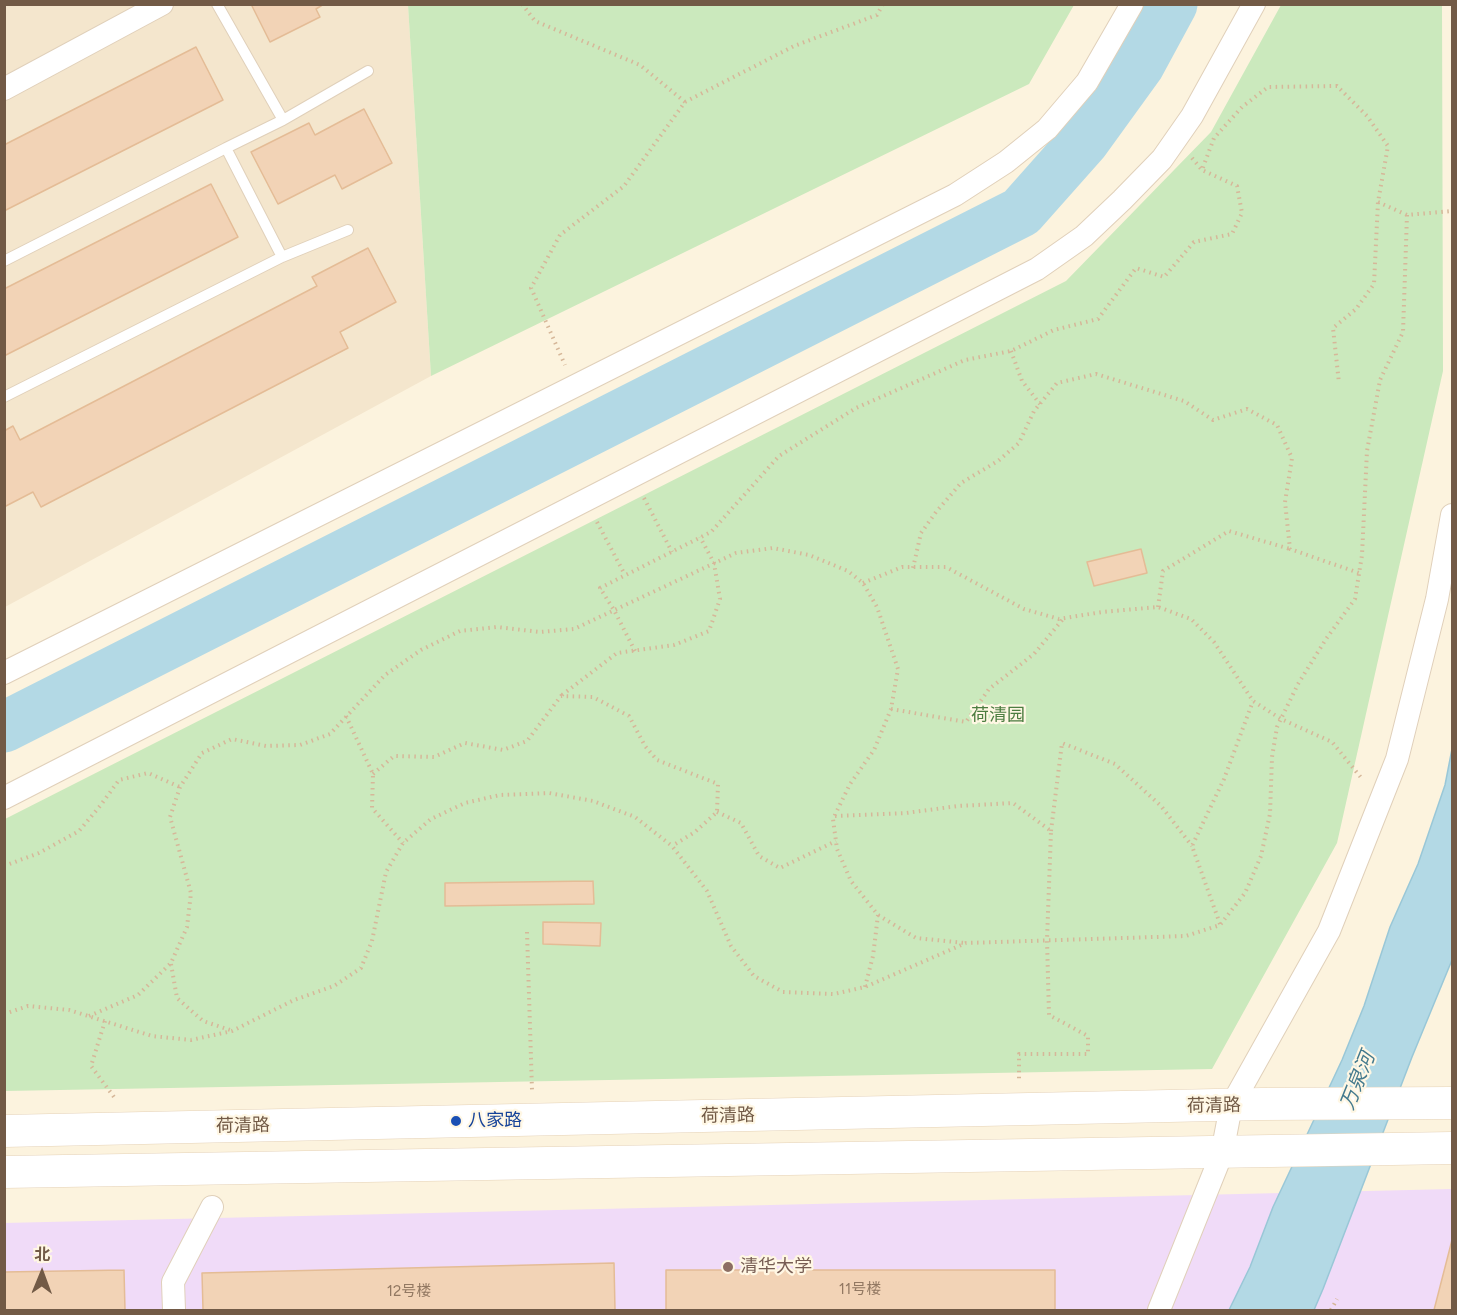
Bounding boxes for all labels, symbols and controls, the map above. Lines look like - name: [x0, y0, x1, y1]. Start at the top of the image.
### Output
- park label: 荷清园: [971, 705, 1025, 727]
- water label: 万泉河: [1336, 1049, 1380, 1113]
- street label: 荷清路: [1187, 1095, 1241, 1117]
- street label: 荷清路: [701, 1105, 755, 1127]
- place label: 八家路: [468, 1110, 522, 1132]
- marker: 八家路: [449, 1114, 463, 1128]
- street label: 荷清路: [216, 1115, 270, 1137]
- north arrow: [12, 1243, 72, 1303]
- text: 北: [34, 1245, 50, 1264]
- place label: 清华大学: [740, 1256, 812, 1278]
- marker: 清华大学: [721, 1260, 735, 1274]
- house number: 11号楼: [839, 1281, 881, 1299]
- house number: 12号楼: [387, 1283, 431, 1301]

